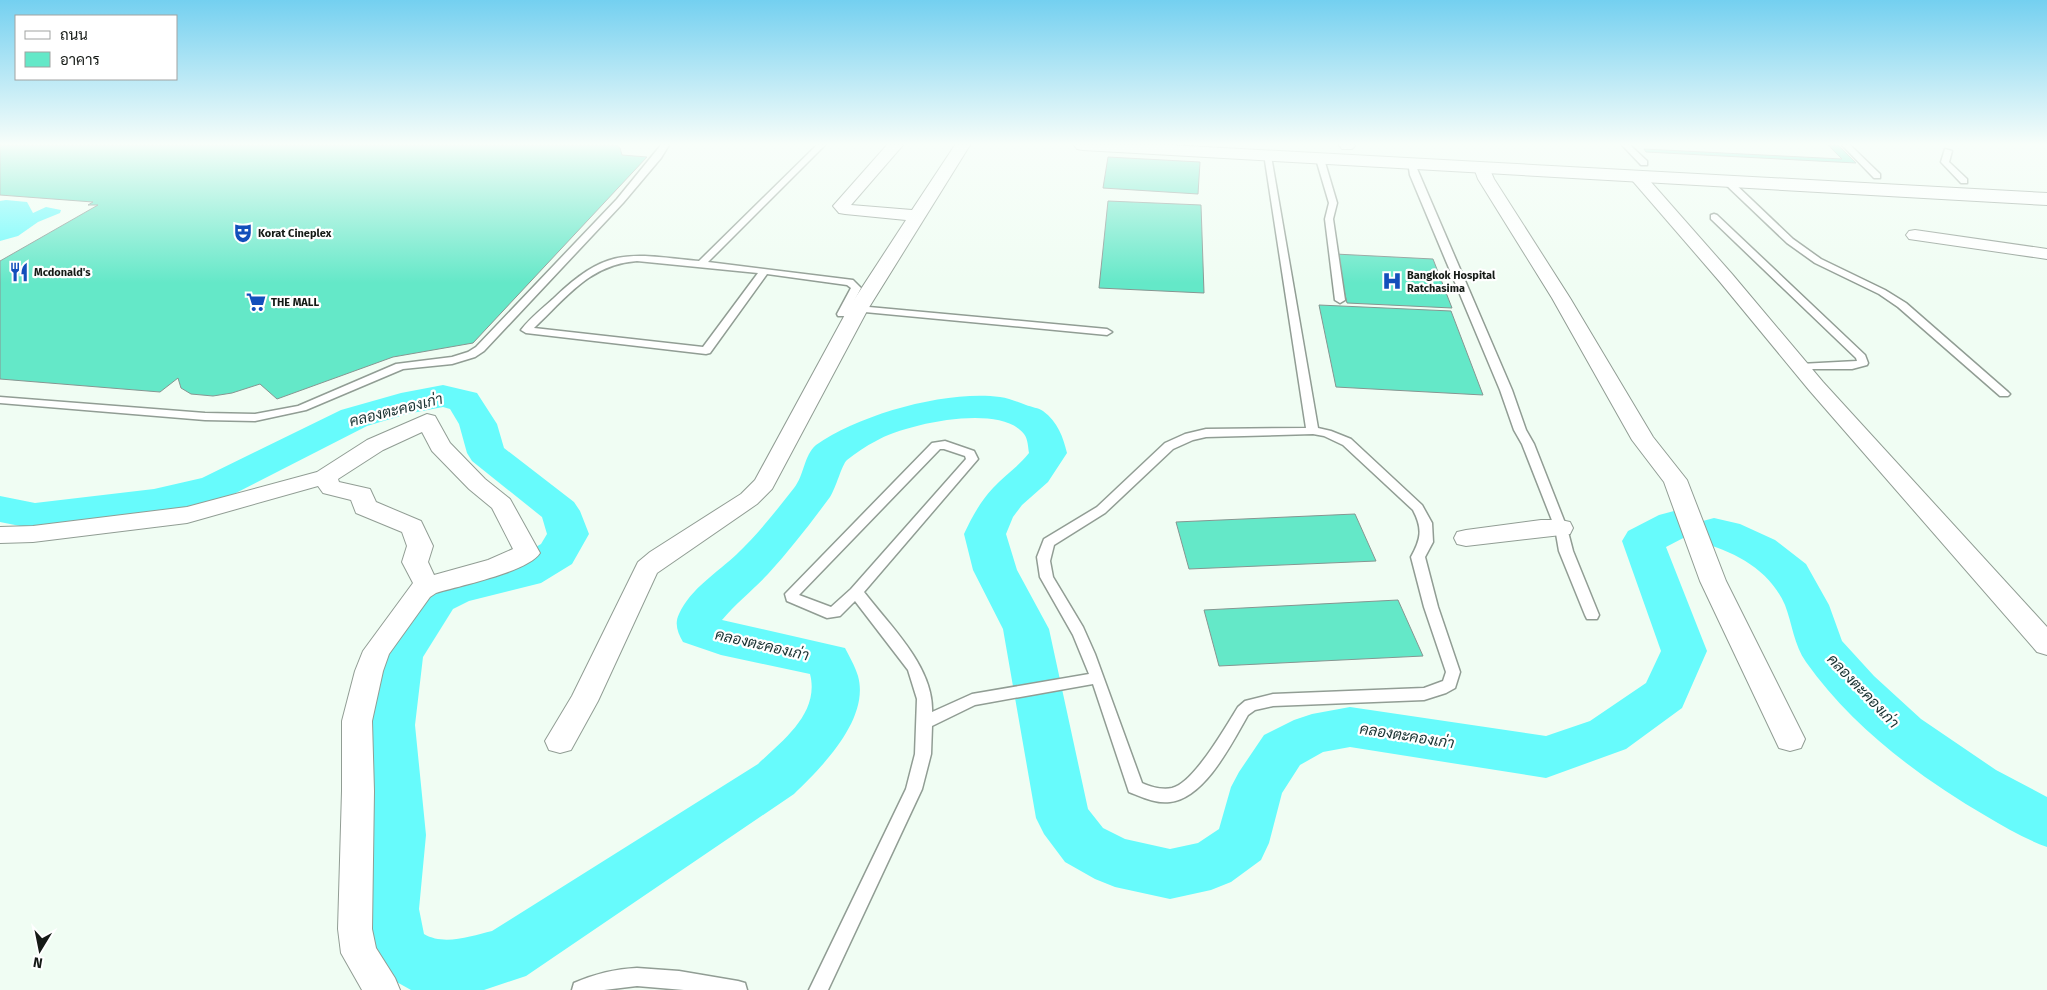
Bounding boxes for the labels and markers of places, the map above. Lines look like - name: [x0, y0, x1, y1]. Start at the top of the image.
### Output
- theatre icon: Korat Cineplex: [232, 222, 254, 244]
- place label: Korat Cineplex: [258, 227, 332, 240]
- restaurant icon: Mcdonald's: [8, 261, 30, 283]
- place label: Mcdonald's: [34, 266, 91, 279]
- place label: Bangkok Hospital Ratchasima: [1407, 269, 1496, 295]
- hospital icon: Bangkok Hospital Ratchasima: [1381, 270, 1403, 292]
- supermarket icon: THE MALL: [245, 291, 267, 313]
- place label: THE MALL: [271, 296, 319, 309]

